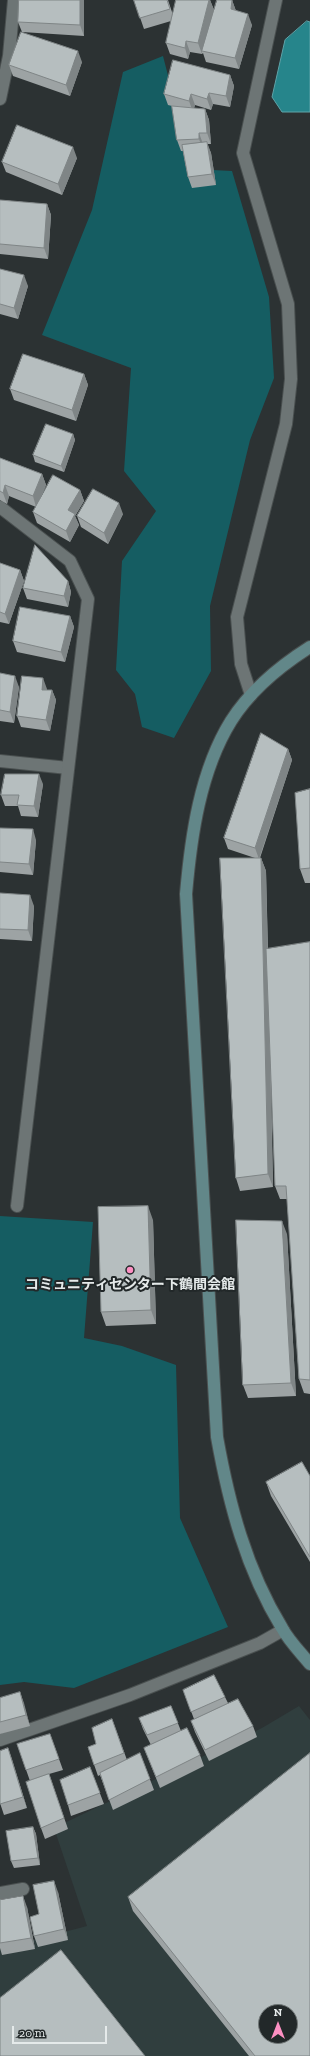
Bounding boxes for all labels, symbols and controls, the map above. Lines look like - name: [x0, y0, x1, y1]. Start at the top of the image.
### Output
- marker: コミュニティセンター下鶴間会館: [125, 1265, 135, 1275]
- place label: コミュニティセンター下鶴間会館: [25, 1277, 235, 1293]
- north arrow: [258, 2004, 298, 2044]
- text: N: [274, 2006, 282, 2019]
- scale bar: [14, 2018, 109, 2044]
- text: 20 m: [19, 2026, 45, 2040]

